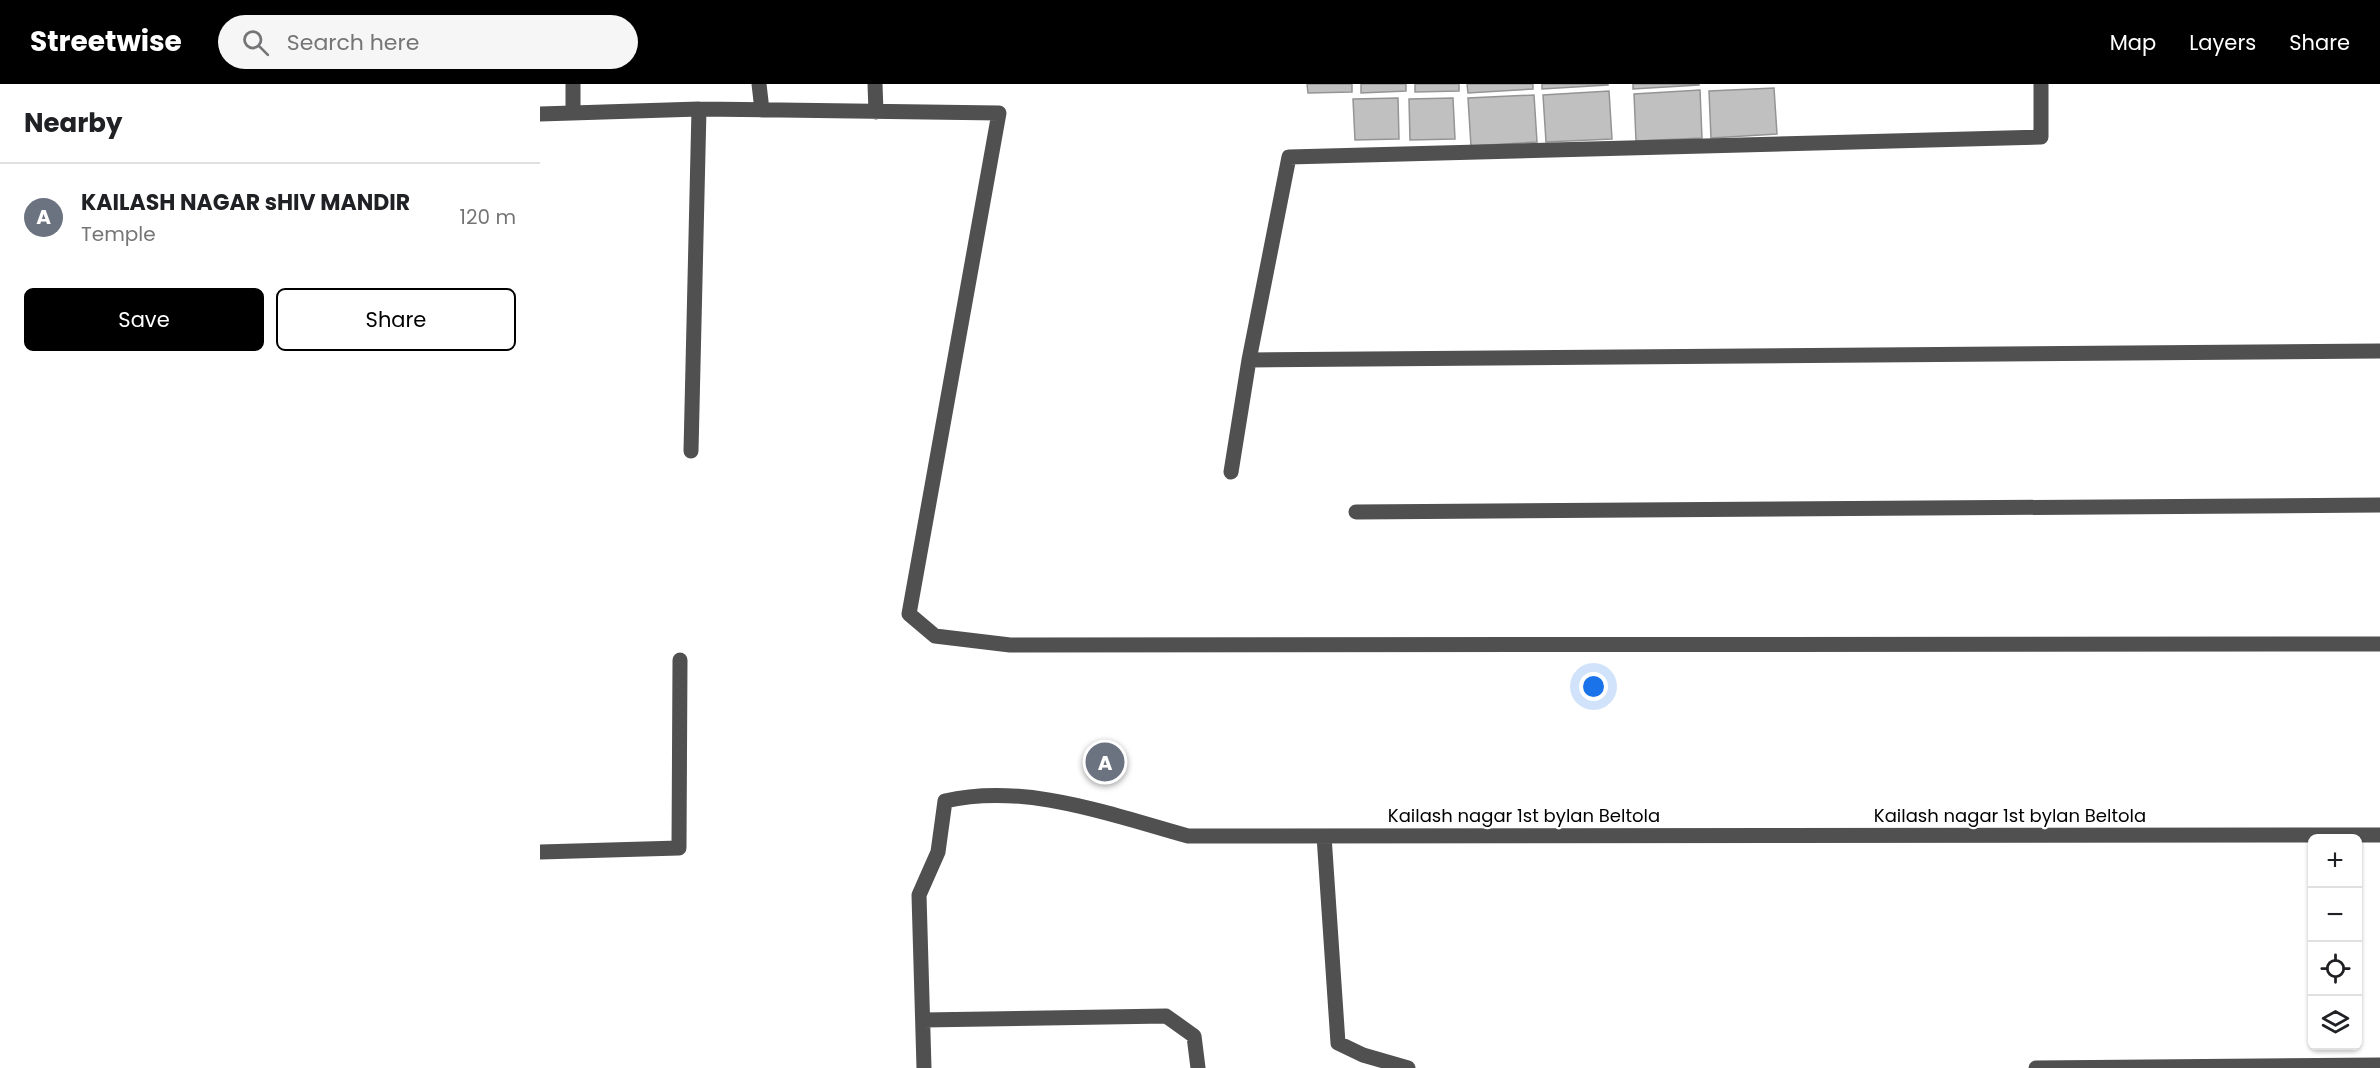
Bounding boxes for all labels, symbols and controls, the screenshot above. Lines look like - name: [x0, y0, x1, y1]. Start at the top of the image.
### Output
- search box: [218, 15, 638, 69]
- text: Streetwise: [30, 22, 182, 61]
- icon: search: [239, 26, 272, 59]
- text: Search here: [287, 27, 419, 58]
- text: Map: [2110, 28, 2156, 57]
- text: Layers: [2189, 28, 2256, 57]
- text: Share: [2289, 28, 2350, 57]
- text: Nearby: [24, 105, 122, 141]
- text: KAILASH NAGAR sHIV MANDIR: [81, 187, 410, 218]
- text: A: [36, 203, 51, 231]
- text: 120 m: [460, 203, 516, 231]
- text: Temple: [81, 220, 156, 248]
- button: Save: [24, 288, 264, 351]
- button: Share: [276, 288, 516, 351]
- your location: [1579, 672, 1608, 701]
- pin: A: [1086, 740, 1124, 784]
- street label: Kailash nagar 1st bylan Beltola: [1388, 803, 1660, 828]
- street label: Kailash nagar 1st bylan Beltola: [1874, 803, 2146, 828]
- map controls: [2308, 834, 2362, 1050]
- button: +: [2308, 834, 2362, 888]
- button: −: [2308, 888, 2362, 942]
- button: locate: [2308, 942, 2362, 996]
- button: layers: [2308, 996, 2362, 1050]

